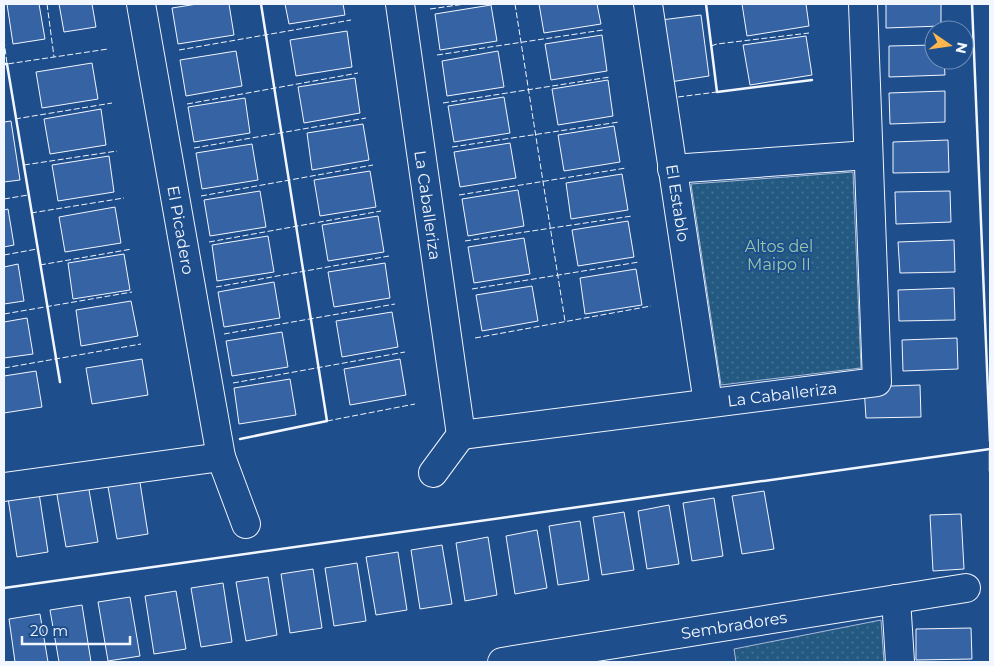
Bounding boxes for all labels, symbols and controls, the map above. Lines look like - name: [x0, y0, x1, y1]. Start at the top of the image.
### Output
- north arrow: [924, 20, 974, 70]
- text: N: [952, 40, 972, 55]
- street label: La Caballeriza: [410, 149, 445, 261]
- street label: El Establo: [662, 163, 693, 243]
- street label: El Picadero: [163, 184, 198, 276]
- park label: Altos del Maipo II: [745, 237, 813, 274]
- street label: La Caballeriza: [726, 378, 838, 411]
- street label: Sembradores: [680, 608, 789, 643]
- scale bar: [22, 614, 130, 646]
- text: 20 m: [30, 621, 68, 640]

